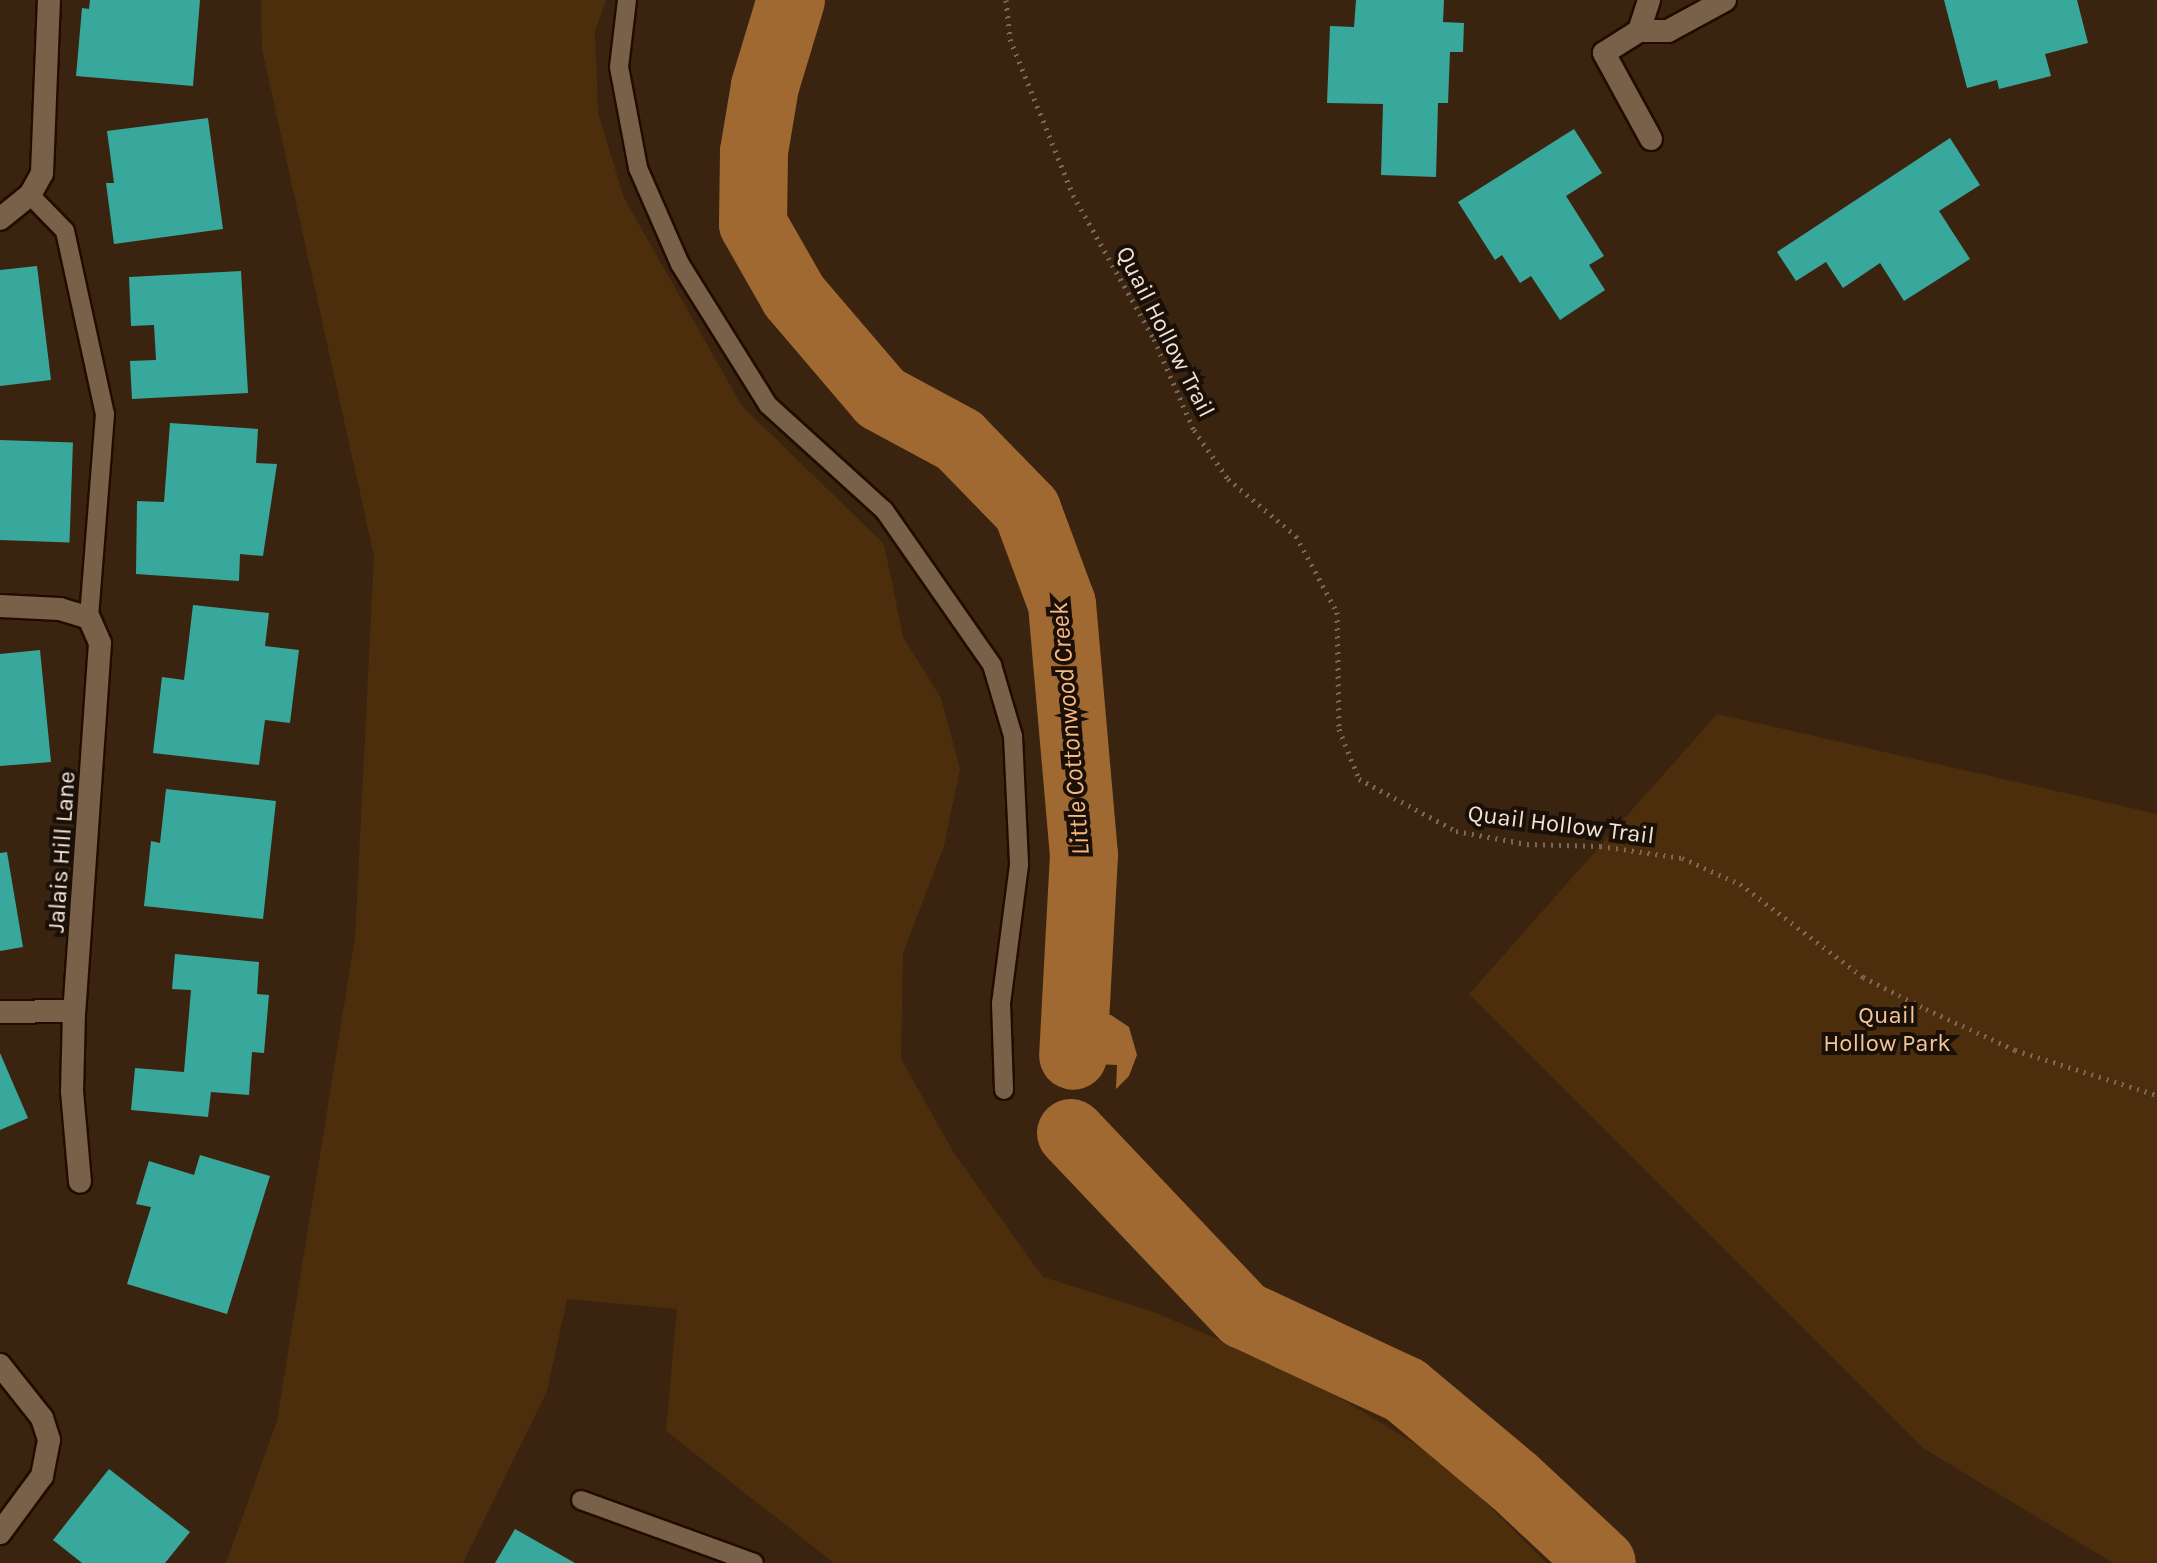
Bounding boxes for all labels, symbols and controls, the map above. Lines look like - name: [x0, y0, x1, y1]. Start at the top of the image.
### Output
- street label: Quail Hollow Trail: [1110, 242, 1220, 422]
- water label: Little Cottonwood Creek: [1043, 601, 1097, 857]
- street label: Jalais Hill Lane: [42, 770, 82, 934]
- street label: Quail Hollow Trail: [1466, 799, 1656, 851]
- park label: Quail Hollow Park: [1823, 1002, 1951, 1058]

